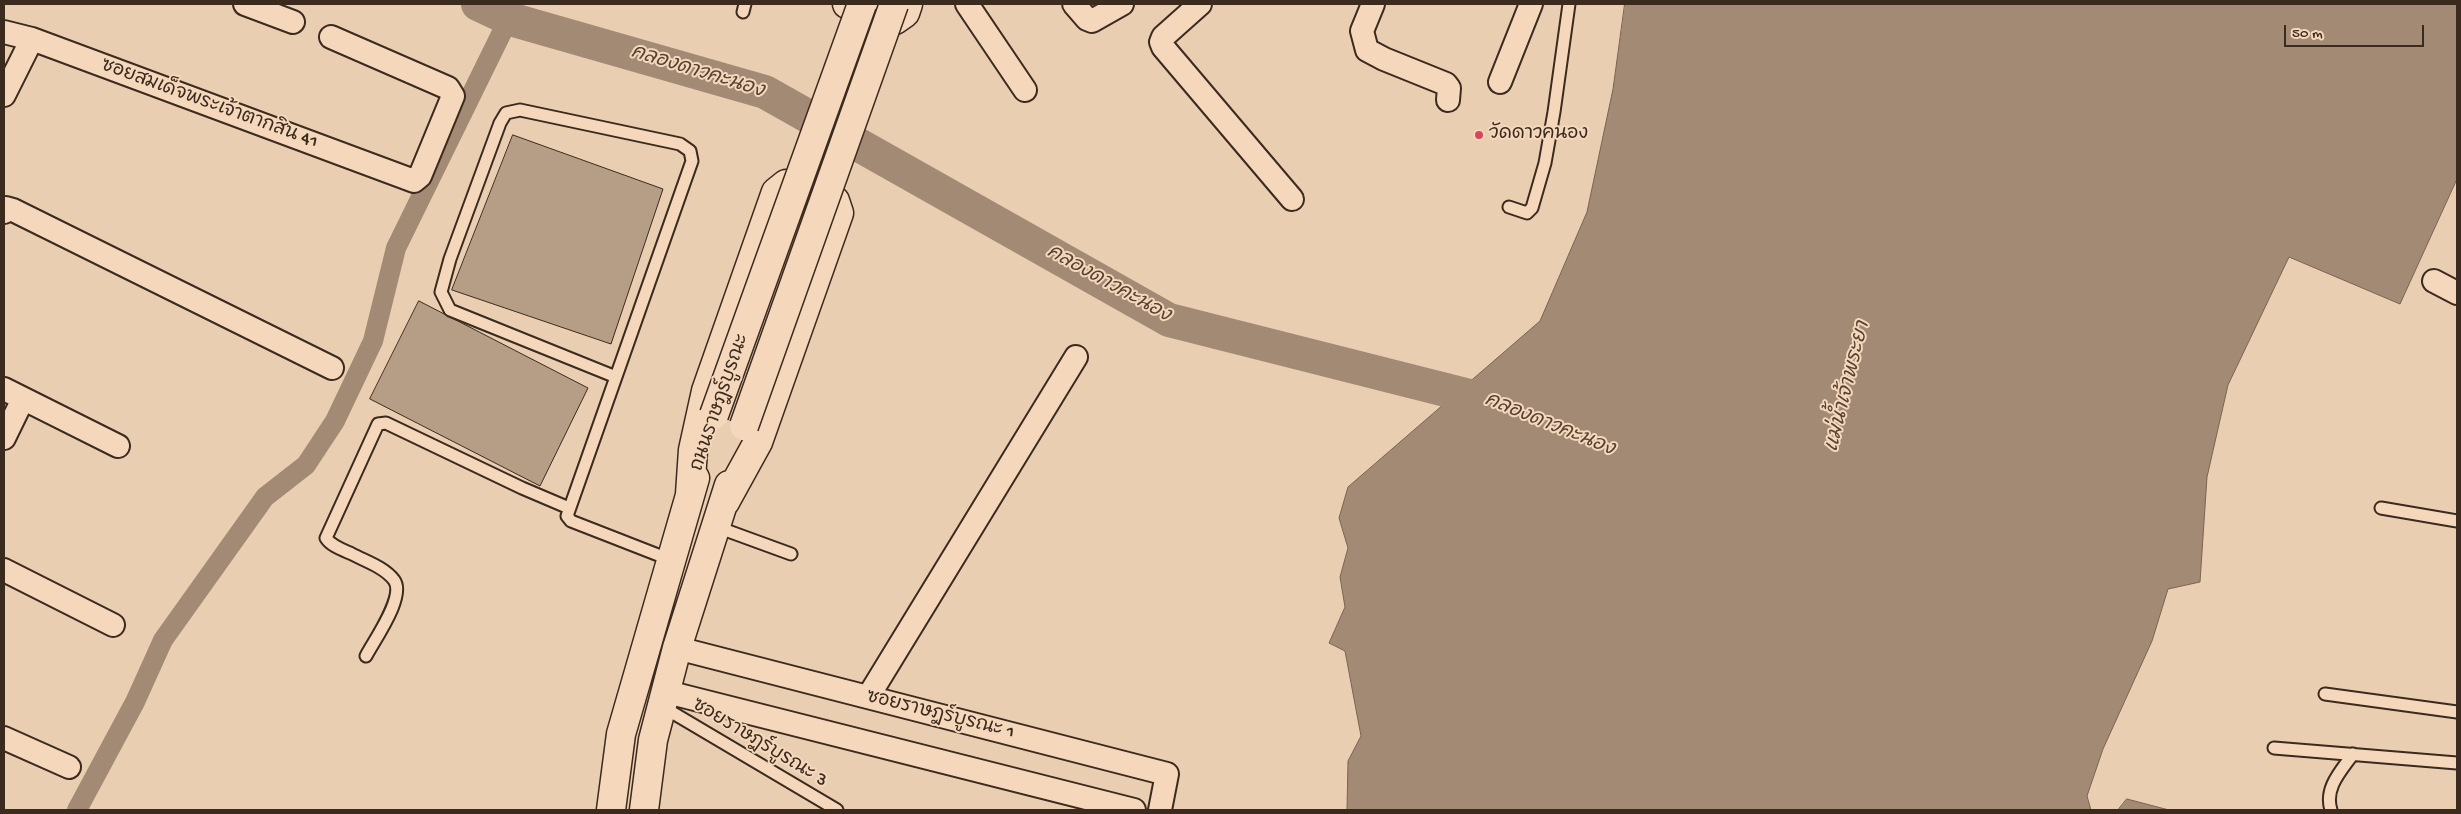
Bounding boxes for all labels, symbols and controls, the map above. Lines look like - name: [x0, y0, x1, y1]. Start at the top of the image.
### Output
- scale bar: [2286, 15, 2426, 47]
- text: 50 m: [2292, 25, 2323, 43]
- water label: คลองดาวคะนอง: [628, 41, 766, 105]
- street label: ซอยสมเด็จพระเจ้าตากสิน 41: [97, 55, 321, 155]
- place label: วัดดาวคนอง: [1489, 124, 1588, 146]
- marker: วัดดาวคนอง: [1473, 129, 1485, 141]
- water label: คลองดาวคะนอง: [1042, 241, 1174, 329]
- water label: แม่น้ำเจ้าพระยา: [1821, 319, 1877, 455]
- street label: ถนนราษฎร์บูรณะ: [687, 331, 755, 475]
- water label: คลองดาวคะนอง: [1481, 389, 1617, 463]
- street label: ซอยราษฎร์บูรณะ 1: [864, 687, 1016, 745]
- street label: ซอยราษฎร์บูรณะ 3: [687, 695, 831, 793]

